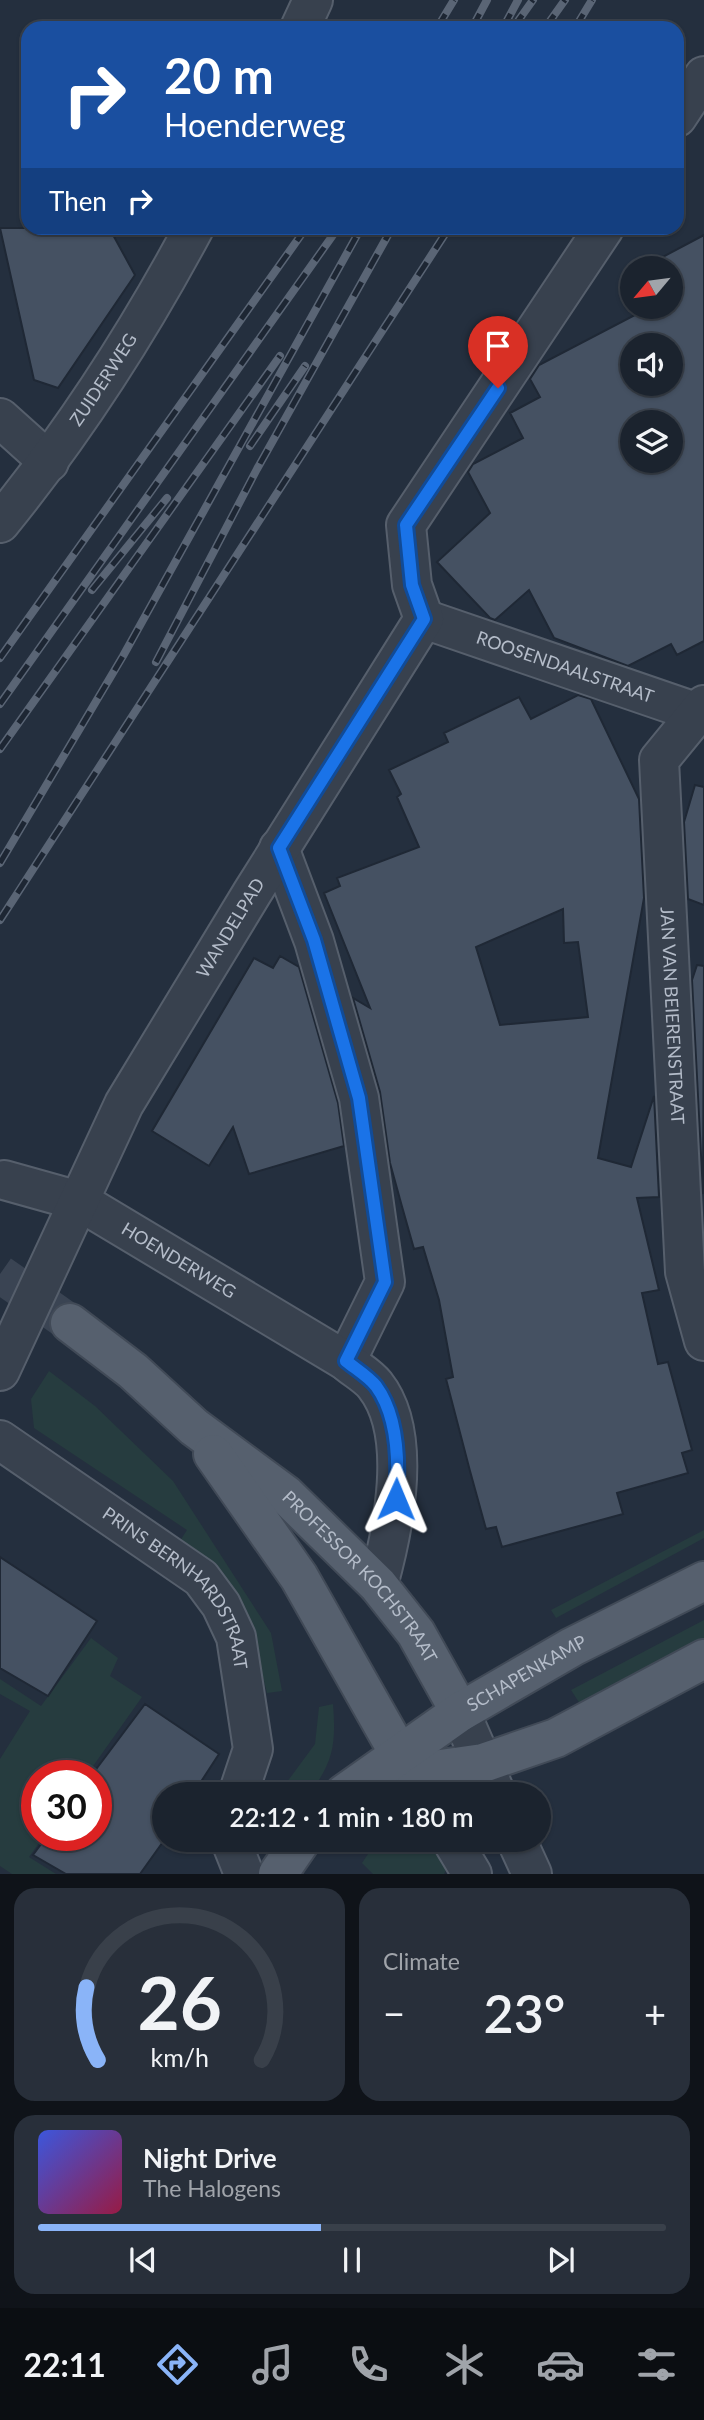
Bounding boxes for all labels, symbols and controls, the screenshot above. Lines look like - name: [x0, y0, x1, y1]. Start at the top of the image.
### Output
- text: 20 m: [164, 46, 274, 104]
- icon: right: [49, 49, 140, 140]
- text: Hoenderweg: [164, 105, 346, 144]
- icon: right: [121, 182, 159, 220]
- text: Then: [49, 185, 107, 217]
- north arrow: [620, 256, 682, 318]
- map controls: [620, 256, 683, 473]
- pin: [468, 316, 528, 388]
- icon: arrive: [479, 327, 517, 365]
- street label: ZUIDERWEG: [65, 329, 141, 430]
- button: sound: [620, 333, 683, 396]
- button: layers: [620, 410, 683, 473]
- street label: ROOSENDAALSTRAAT: [474, 626, 657, 707]
- street label: WANDELPAD: [191, 874, 269, 982]
- street label: JAN VAN BEIERENSTRAAT: [656, 906, 689, 1125]
- street label: HOENDERWEG: [118, 1217, 240, 1303]
- position arrow: [359, 1462, 433, 1536]
- street label: PROFESSOR KOCHSTRAAT: [278, 1486, 442, 1667]
- street label: PRINS BERNHARDSTRAAT: [99, 1502, 253, 1671]
- street label: SCHAPENKAMP: [462, 1630, 590, 1716]
- speed limit sign: 30: [21, 1760, 112, 1851]
- text: 22:12 · 1 min · 180 m: [229, 1801, 474, 1833]
- text: Climate: [383, 1947, 460, 1975]
- text: 26: [137, 1959, 222, 2047]
- text: 23°: [484, 1982, 565, 2044]
- text: −: [383, 1990, 405, 2036]
- text: +: [644, 1990, 666, 2036]
- text: km/h: [150, 2042, 209, 2072]
- text: Night Drive: [143, 2142, 277, 2174]
- text: The Halogens: [143, 2174, 281, 2202]
- icon: previous: [124, 2241, 162, 2279]
- icon: pause: [333, 2241, 371, 2279]
- icon: next: [542, 2241, 580, 2279]
- icon: directions: [153, 2340, 202, 2389]
- icon: music: [248, 2340, 297, 2389]
- icon: phone: [344, 2340, 393, 2389]
- icon: climate: [440, 2340, 489, 2389]
- icon: car: [536, 2340, 585, 2389]
- icon: filters: [632, 2340, 681, 2389]
- text: 22:11: [23, 2345, 106, 2384]

